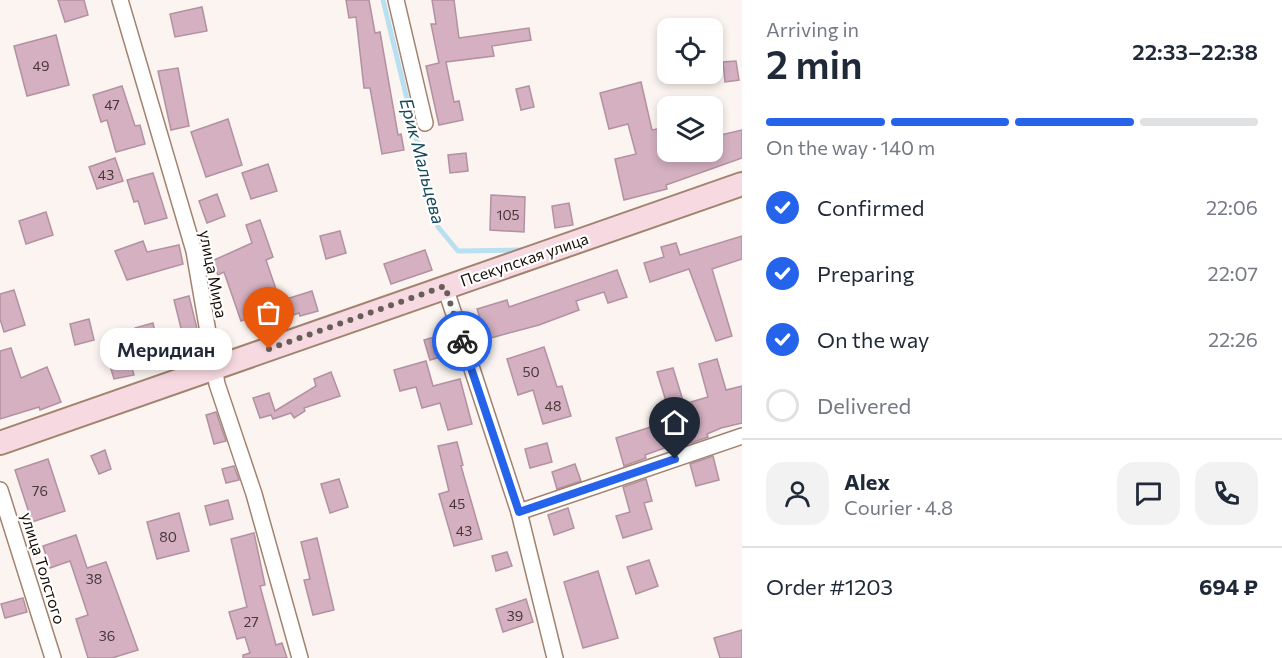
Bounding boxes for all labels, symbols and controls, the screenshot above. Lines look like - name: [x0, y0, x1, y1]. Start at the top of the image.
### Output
- text: Arriving in: [766, 17, 859, 41]
- map controls: [657, 18, 723, 162]
- button: locate: [657, 18, 723, 84]
- text: 22:33–22:38: [1132, 38, 1258, 65]
- text: 2 min: [766, 39, 863, 87]
- house number: 49: [33, 57, 49, 74]
- house number: 47: [104, 96, 120, 113]
- water label: Ерик Мальцева: [396, 96, 450, 226]
- button: layers: [657, 96, 723, 162]
- text: On the way · 140 m: [766, 135, 935, 159]
- house number: 43: [98, 166, 114, 183]
- icon: check: [766, 191, 799, 224]
- text: Confirmed: [817, 194, 924, 221]
- text: 22:06: [1206, 195, 1258, 219]
- house number: 105: [496, 206, 520, 223]
- street label: Псекупская улица: [457, 228, 591, 290]
- street label: улица Мира: [196, 229, 232, 319]
- icon: check: [766, 257, 799, 290]
- text: Preparing: [817, 260, 914, 287]
- text: 22:07: [1208, 261, 1258, 285]
- pin: [243, 287, 294, 349]
- icon: bag: [252, 296, 285, 329]
- courier: [432, 311, 492, 371]
- icon: check: [766, 323, 799, 356]
- icon: bike: [446, 325, 479, 358]
- text: On the way: [817, 326, 929, 353]
- text: 22:26: [1208, 327, 1258, 351]
- callout: Меридиан: [101, 328, 233, 370]
- text: Меридиан: [117, 337, 215, 361]
- house number: 50: [522, 363, 540, 380]
- text: Delivered: [817, 392, 911, 419]
- house number: 48: [545, 397, 561, 414]
- pin: [649, 397, 700, 459]
- icon: home: [658, 406, 691, 439]
- button: person: [766, 462, 829, 525]
- button: chat: [1117, 462, 1180, 525]
- button: phone: [1195, 462, 1258, 525]
- text: Alex: [844, 468, 890, 495]
- house number: 76: [32, 482, 48, 499]
- house number: 45: [449, 495, 465, 512]
- text: Courier · 4.8: [844, 495, 953, 519]
- street label: улица Толстого: [18, 510, 70, 626]
- house number: 43: [456, 522, 472, 539]
- house number: 80: [159, 528, 177, 545]
- house number: 38: [86, 570, 102, 587]
- text: Order #1203: [766, 573, 893, 600]
- text: 694 ₽: [1199, 573, 1258, 600]
- house number: 39: [507, 607, 523, 624]
- house number: 27: [243, 613, 259, 630]
- house number: 36: [99, 627, 115, 644]

